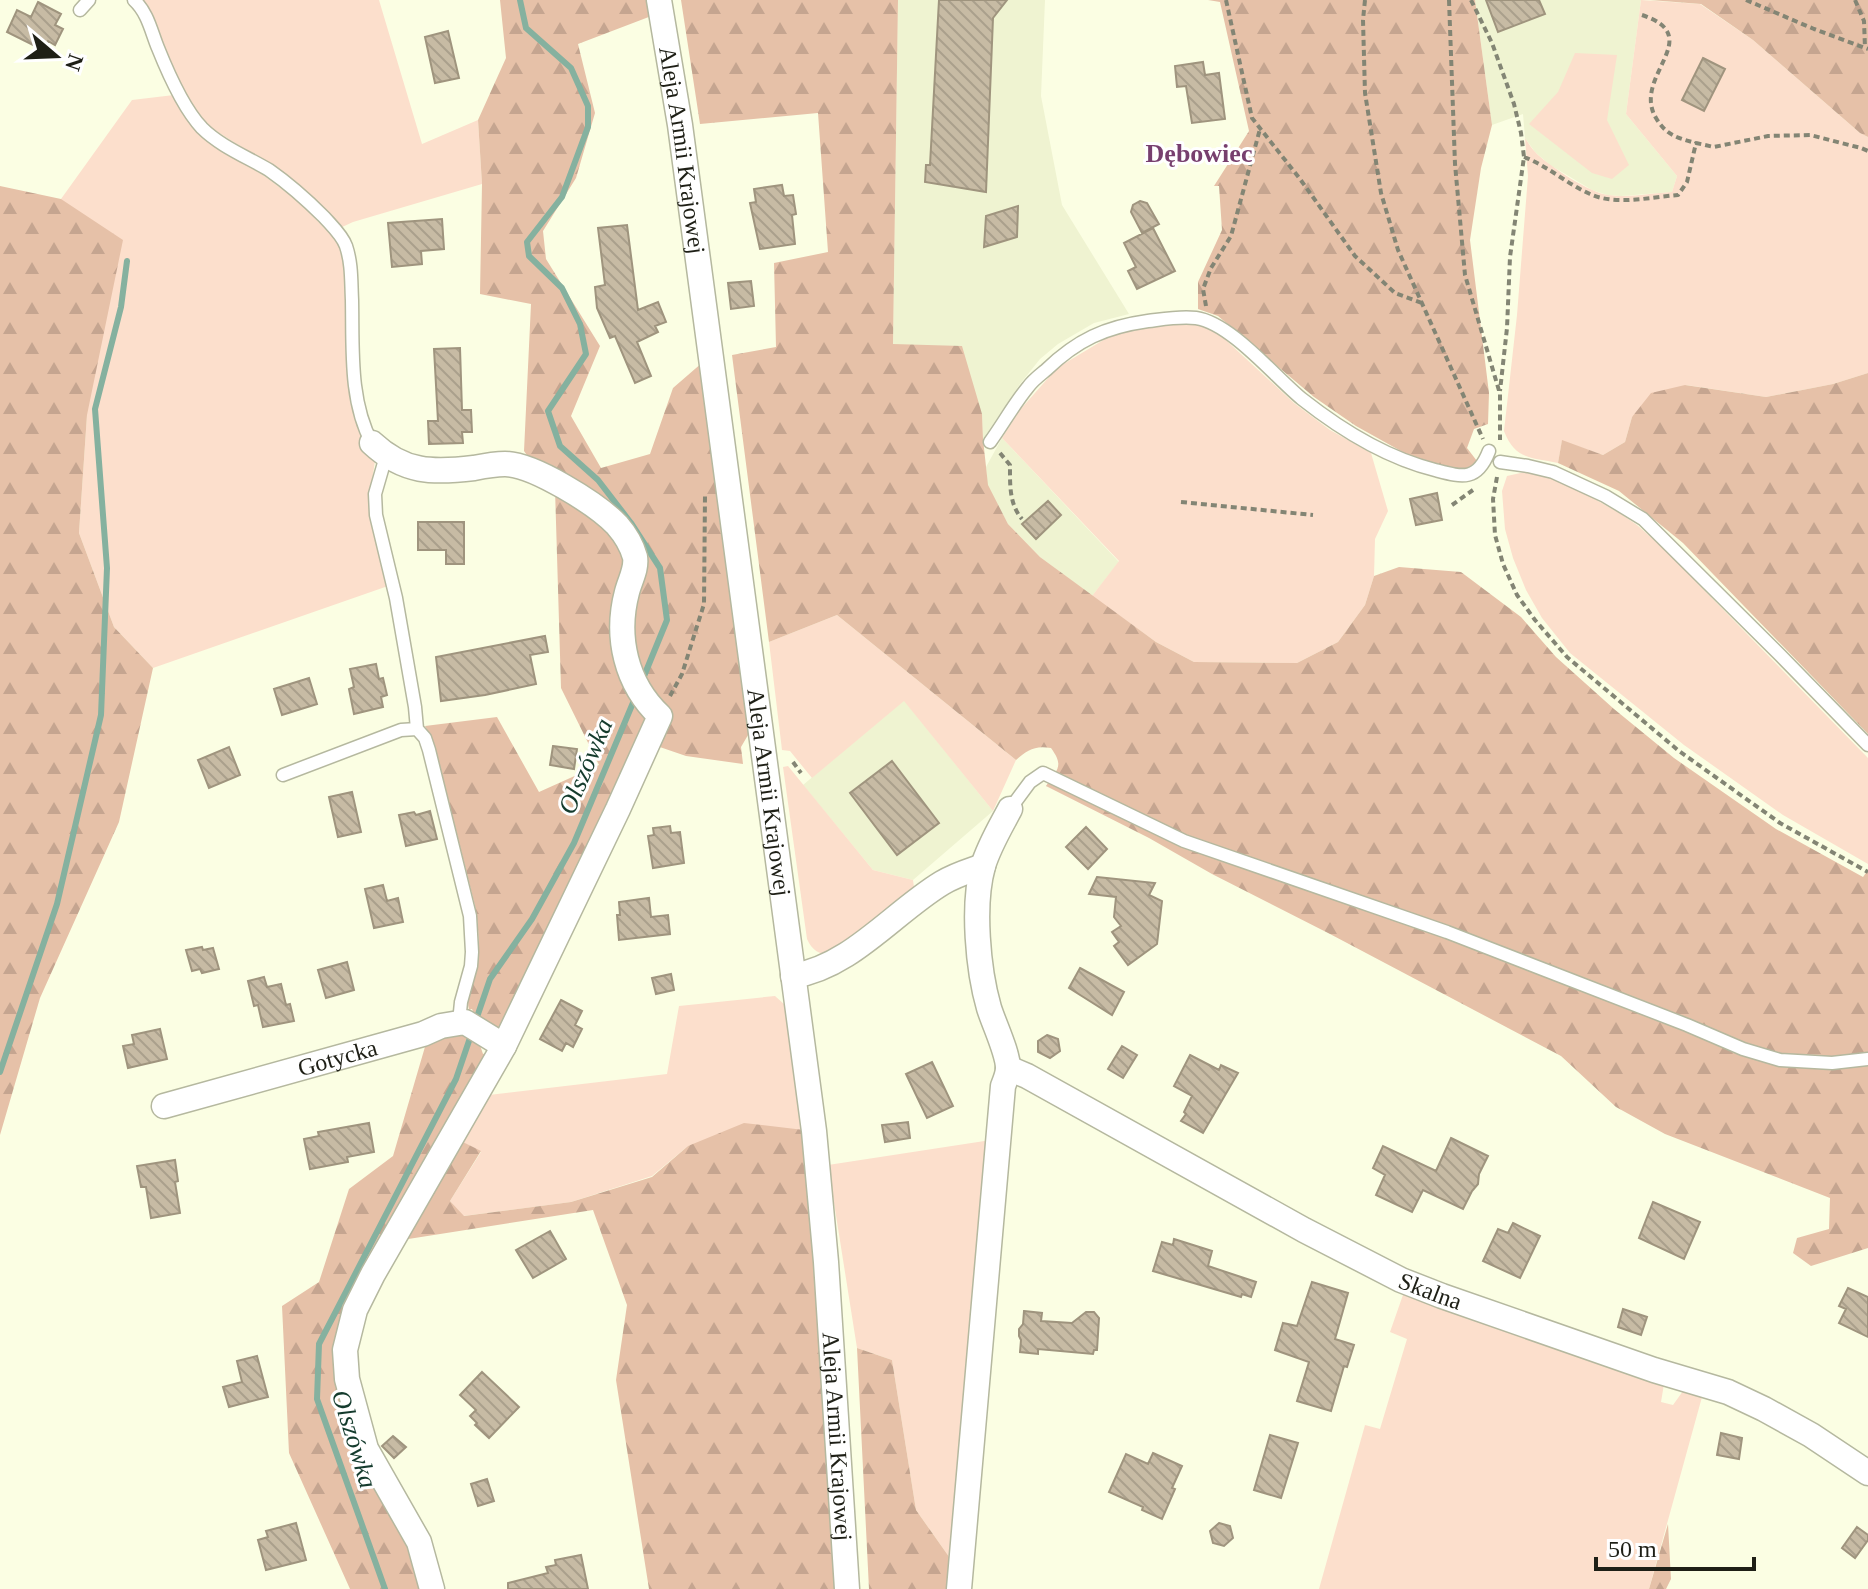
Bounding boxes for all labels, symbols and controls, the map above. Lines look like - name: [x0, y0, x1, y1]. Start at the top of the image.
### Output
- north arrow: [16, 16, 96, 96]
- street label: Aleja Armii Krajowej: [654, 44, 710, 256]
- text: N: [60, 51, 89, 74]
- district label: Dębowiec: [1146, 139, 1252, 168]
- street label: Aleja Armii Krajowej: [742, 687, 796, 898]
- water label: Olszówka: [552, 714, 619, 818]
- street label: Gotycka: [295, 1034, 380, 1081]
- street label: Skalna: [1395, 1267, 1465, 1315]
- street label: Aleja Armii Krajowej: [818, 1331, 857, 1542]
- water label: Olszówka: [326, 1387, 383, 1492]
- scale bar: [1596, 1521, 1754, 1571]
- text: 50 m: [1608, 1536, 1657, 1562]

